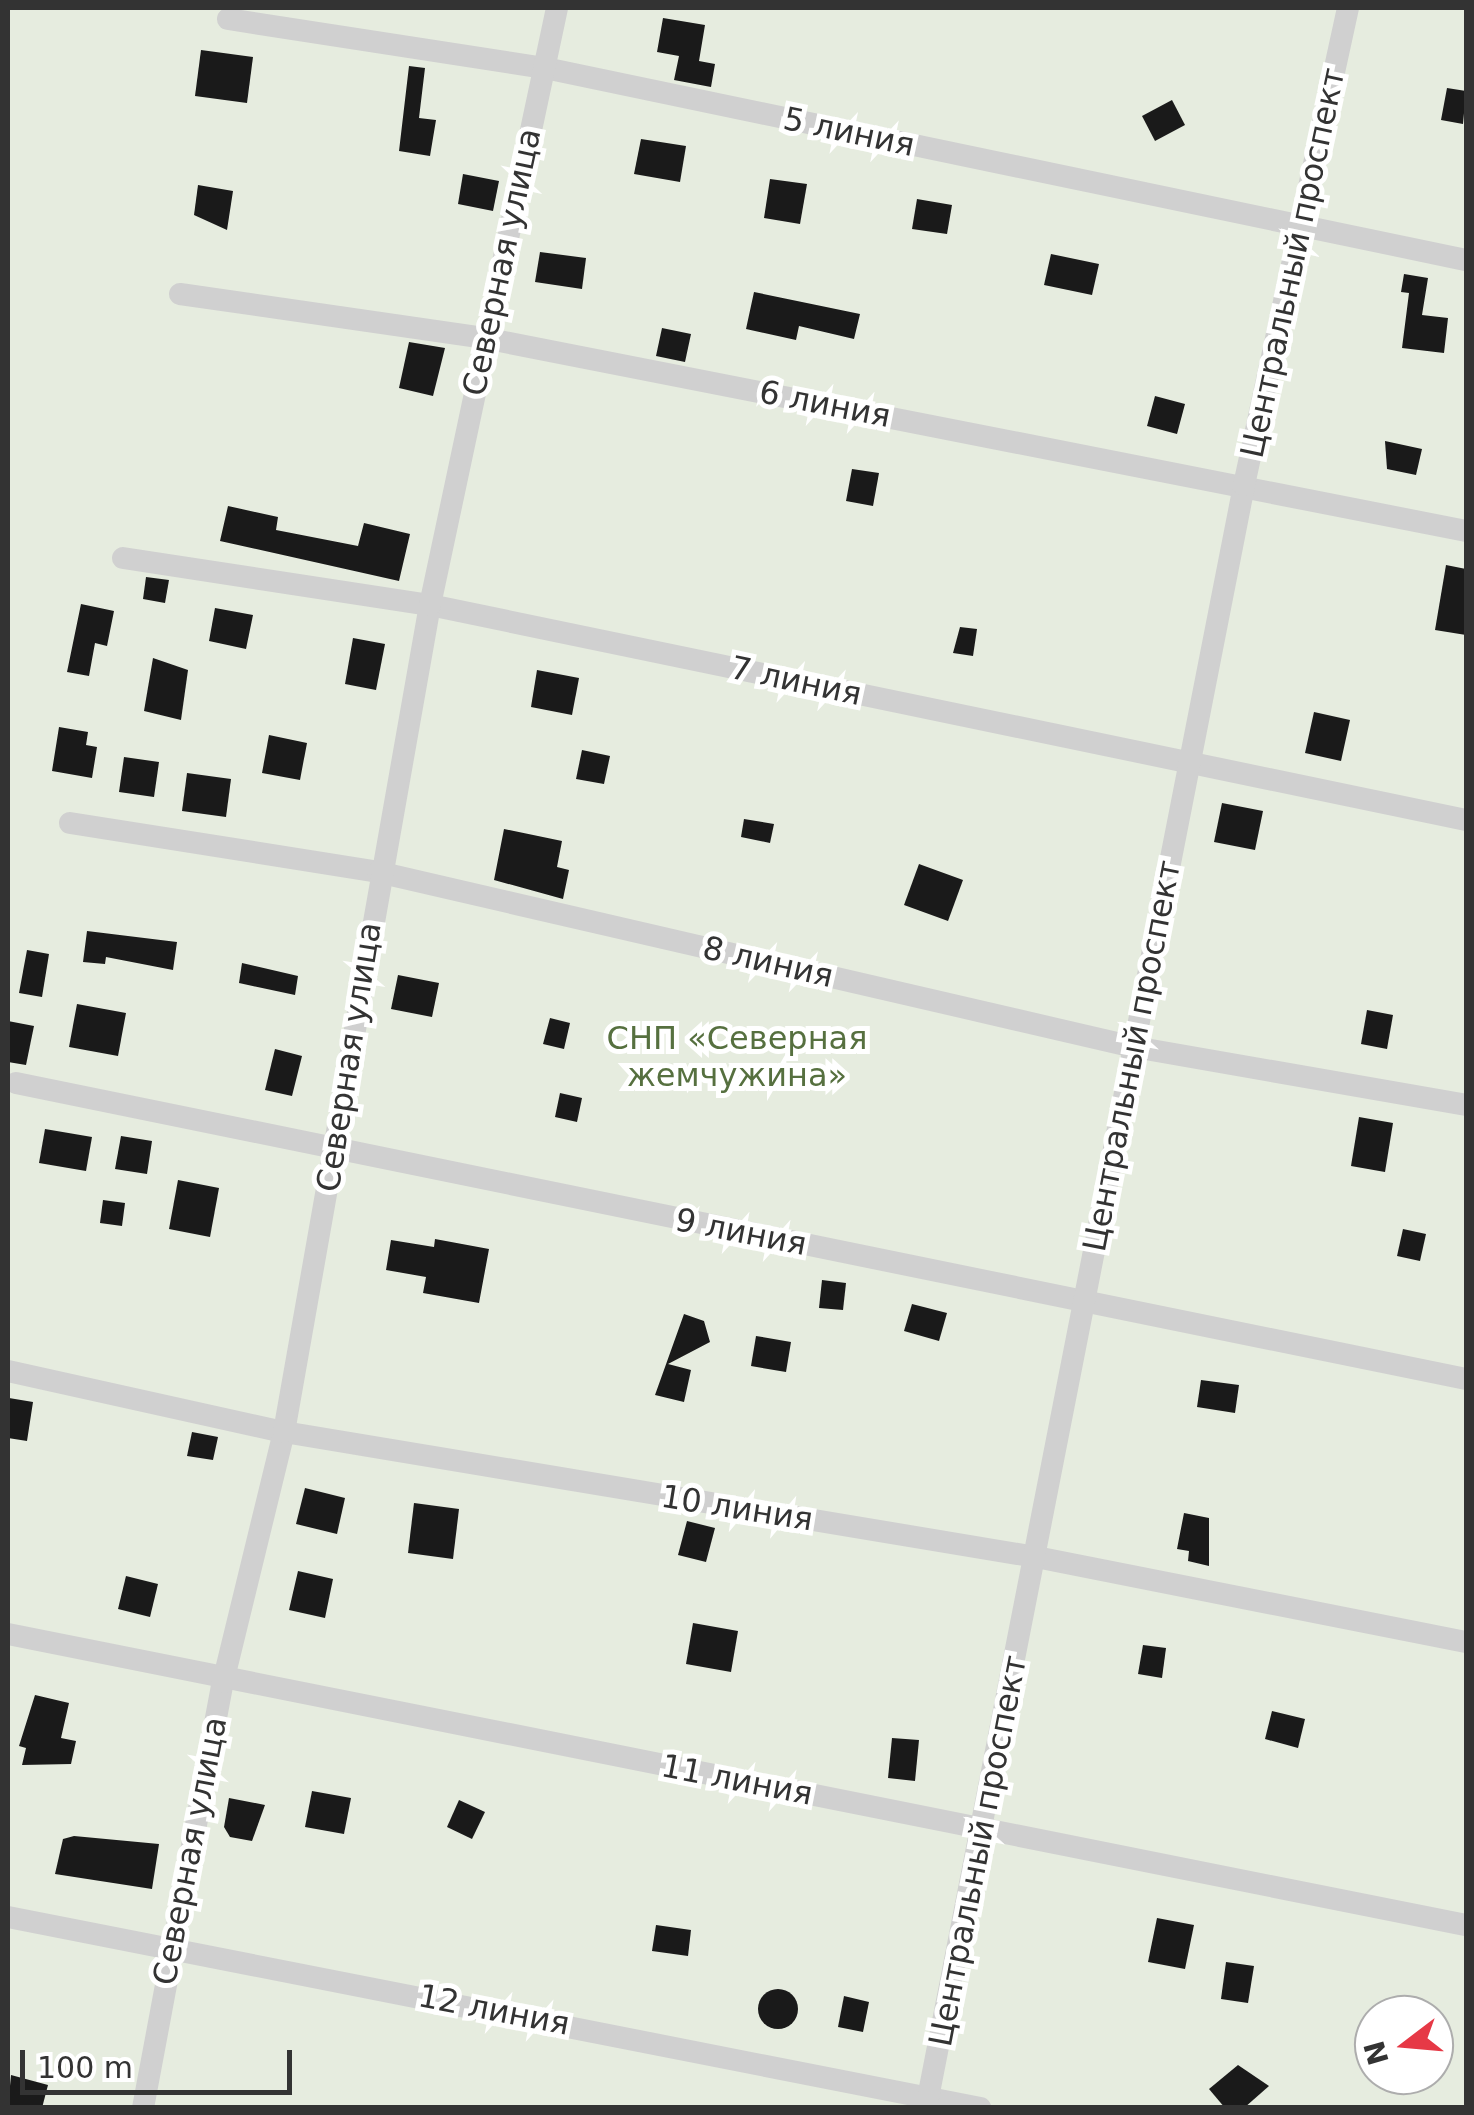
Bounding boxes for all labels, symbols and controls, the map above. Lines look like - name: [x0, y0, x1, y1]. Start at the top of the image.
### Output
- street label: Центральный проспект: [1233, 65, 1353, 461]
- street label: 5 линия: [780, 99, 918, 165]
- street label: Северная улица: [455, 125, 549, 399]
- street label: 6 линия: [756, 372, 894, 436]
- street label: 7 линия: [727, 648, 865, 714]
- street label: Центральный проспект: [1075, 857, 1189, 1255]
- street label: Северная улица: [309, 919, 389, 1195]
- street label: 8 линия: [699, 928, 837, 996]
- park label: СНП «Северная жемчужина»: [607, 1020, 867, 1095]
- street label: 9 линия: [672, 1200, 810, 1264]
- street label: 10 линия: [658, 1477, 816, 1539]
- street label: Центральный проспект: [921, 1652, 1035, 2050]
- street label: Северная улица: [145, 1714, 235, 1988]
- street label: 11 линия: [658, 1747, 816, 1813]
- street label: 12 линия: [415, 1977, 573, 2043]
- north arrow: [1354, 1995, 1454, 2095]
- scale bar: [25, 2030, 298, 2092]
- text: N: [1358, 2037, 1396, 2069]
- text: 100 m: [37, 2050, 133, 2085]

